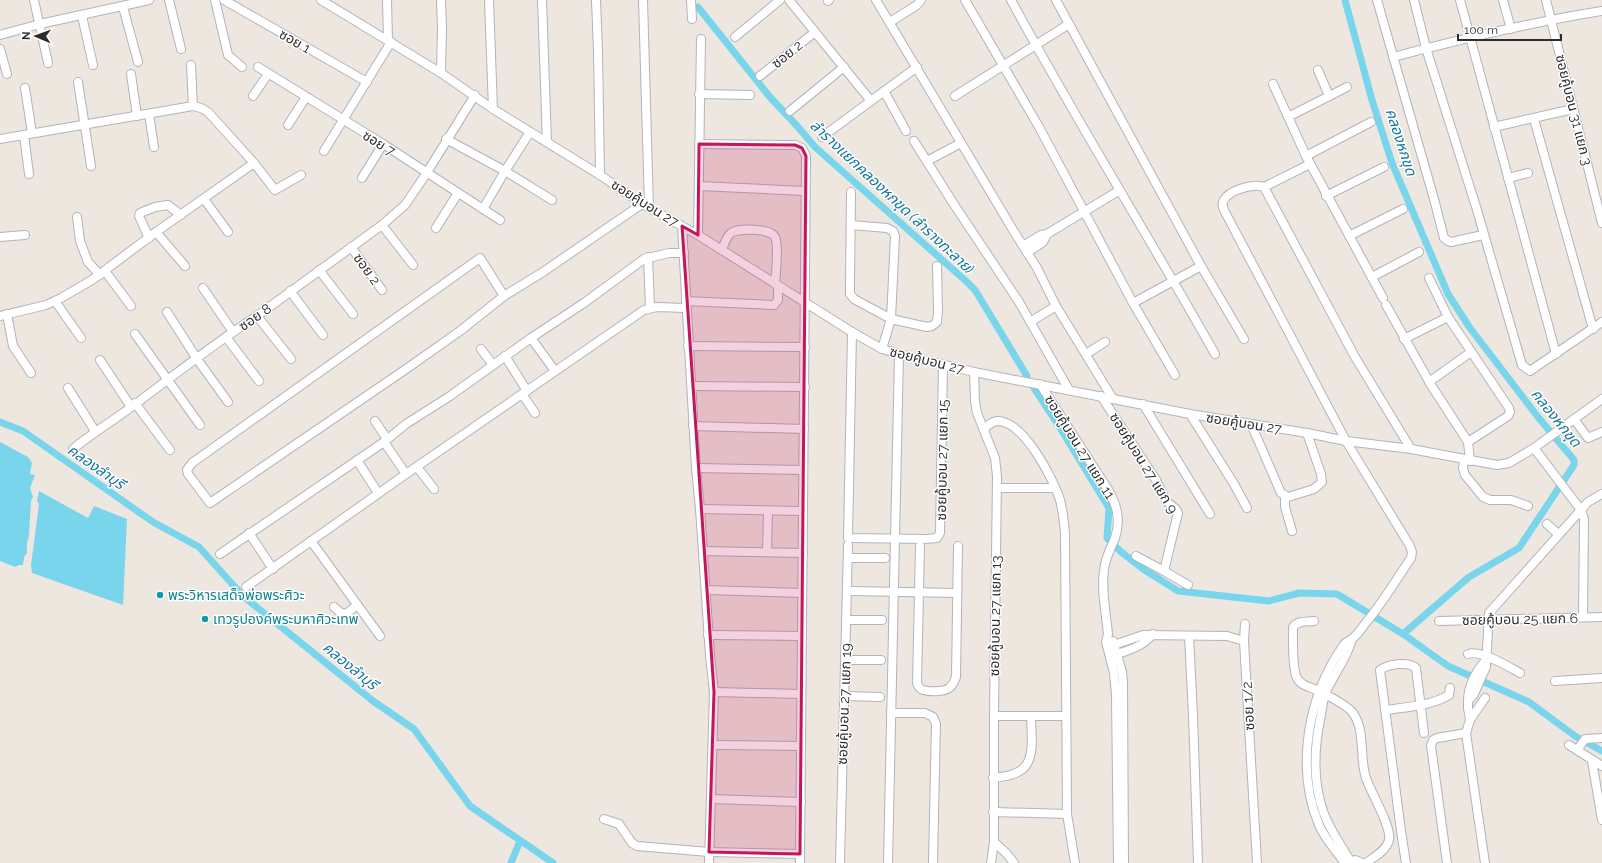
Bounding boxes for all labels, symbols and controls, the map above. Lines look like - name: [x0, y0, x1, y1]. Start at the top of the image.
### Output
- north arrow: [16, 16, 56, 56]
- scale bar: [1458, 16, 1561, 42]
- text: 100 m: [1464, 23, 1498, 37]
- street label: ซอย 1: [276, 26, 314, 56]
- text: N: [20, 31, 33, 40]
- street label: ซอย 2: [768, 37, 806, 71]
- street label: ซอยคู้บอน 31 แยก 3: [1552, 53, 1596, 167]
- water label: คลองหกขุด: [1382, 106, 1421, 179]
- water label: ลำรางแยกคลองหกขุด (ลำรางทะลาย): [806, 116, 978, 278]
- street label: ซอย 7: [360, 127, 399, 159]
- street label: ซอยคู้บอน 27: [608, 176, 682, 231]
- street label: ซอย 2: [350, 250, 384, 288]
- street label: ซอย 8: [236, 300, 274, 334]
- street label: ซอยคู้บอน 27: [888, 343, 966, 378]
- water label: คลองหกขุด: [1527, 385, 1585, 451]
- street label: ซอยคู้บอน 27 แยก 11: [1041, 392, 1118, 502]
- street label: ซอยคู้บอน 27 แยก 15: [933, 399, 952, 521]
- street label: ซอยคู้บอน 27: [1205, 409, 1283, 438]
- street label: ซอยคู้บอน 27 แยก 9: [1106, 410, 1181, 517]
- water label: คลองลำบุรี: [64, 441, 130, 495]
- street label: ซอยคู้บอน 27 แยก 13: [986, 555, 1005, 677]
- place label: พระวิหารเสด็จพ่อพระศิวะ: [168, 587, 305, 603]
- marker: พระวิหารเสด็จพ่อพระศิวะ: [155, 590, 165, 600]
- street label: ซอยคู้บอน 25 แยก 6: [1462, 610, 1578, 629]
- place label: เทวรูปองค์พระมหาศิวะเทพ: [213, 611, 359, 628]
- marker: เทวรูปองค์พระมหาศิวะเทพ: [200, 614, 210, 624]
- water label: คลองลำบุรี: [319, 638, 383, 695]
- street label: ซอยคู้บอน 27 แยก 19: [834, 643, 855, 765]
- street label: ซอย 1/2: [1239, 681, 1257, 731]

